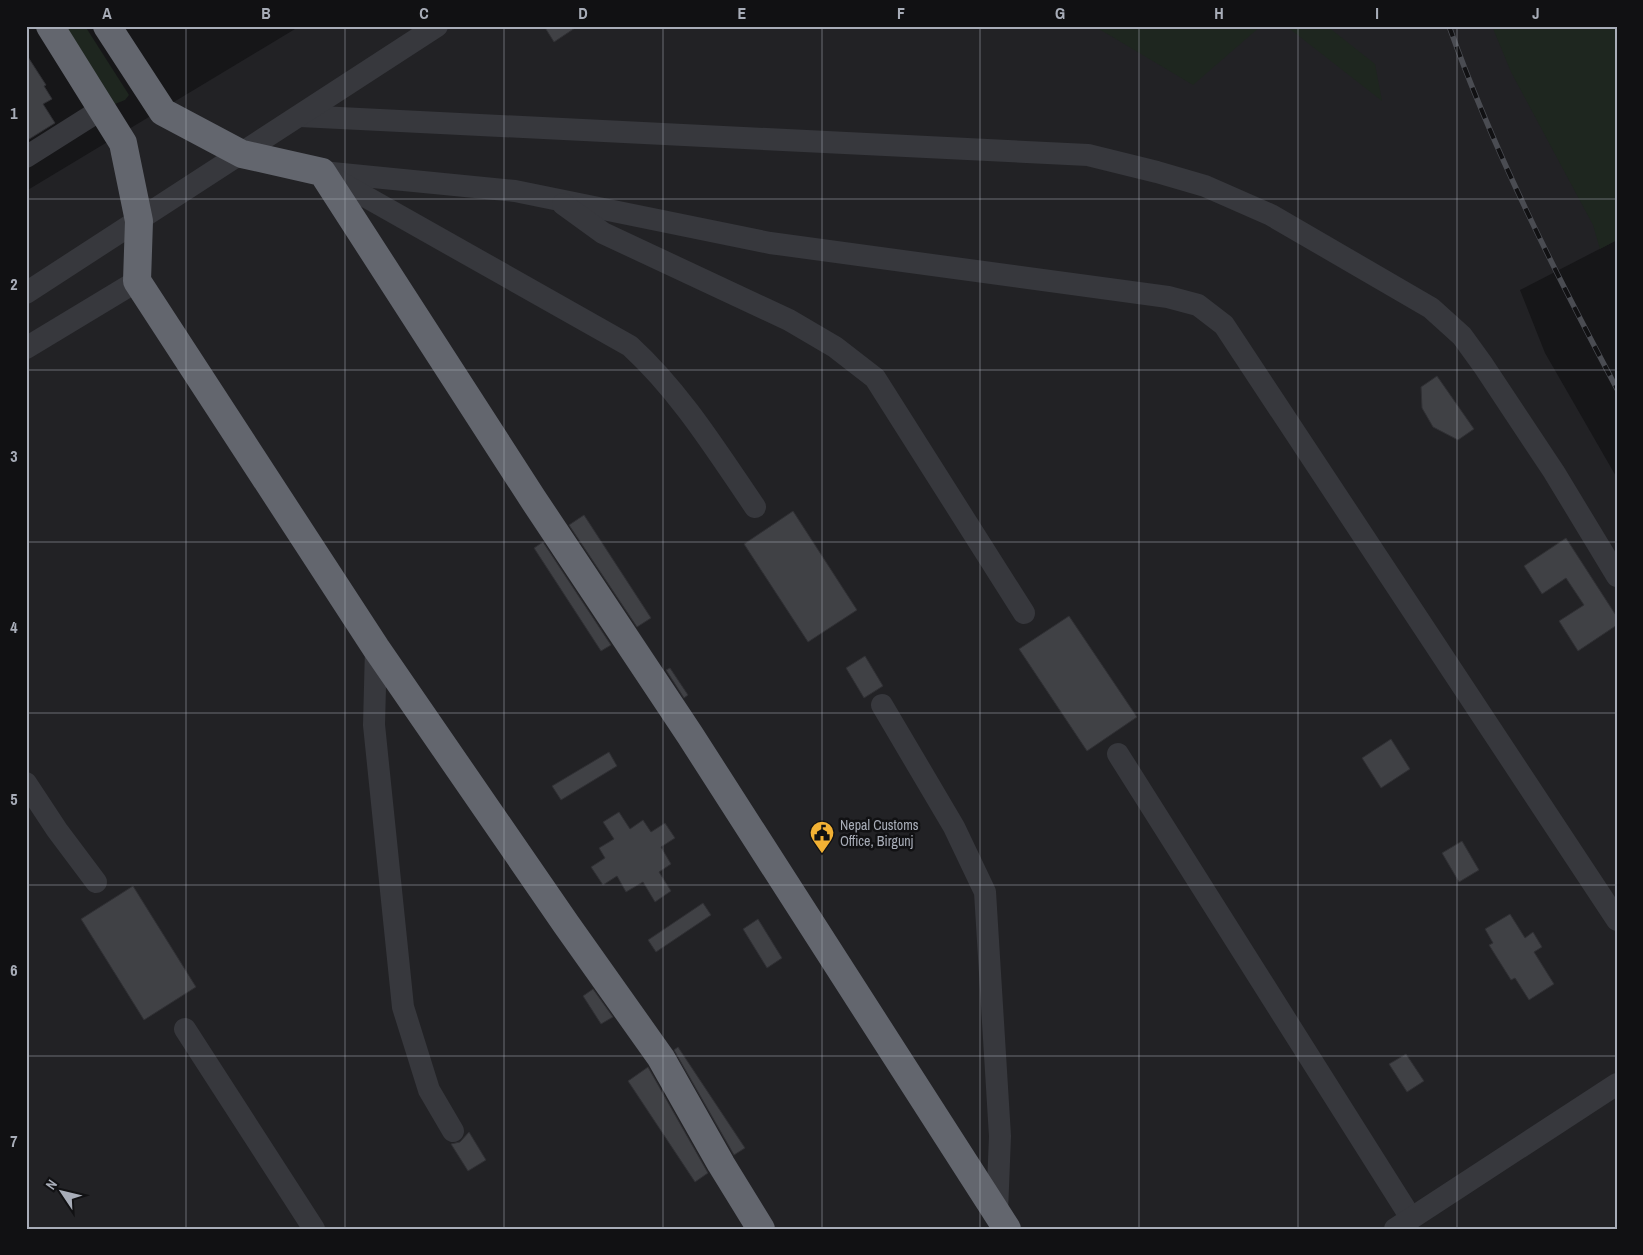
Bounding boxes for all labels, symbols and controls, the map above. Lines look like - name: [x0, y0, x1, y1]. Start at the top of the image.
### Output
- text: A: [102, 2, 112, 24]
- text: B: [261, 2, 271, 24]
- text: C: [419, 2, 429, 24]
- text: D: [578, 2, 588, 24]
- text: E: [738, 2, 747, 24]
- text: F: [897, 2, 905, 24]
- text: G: [1055, 2, 1065, 24]
- text: H: [1214, 2, 1224, 24]
- text: I: [1375, 2, 1379, 24]
- text: J: [1532, 2, 1540, 24]
- text: 1: [10, 102, 18, 124]
- text: 2: [10, 273, 18, 295]
- text: 3: [10, 445, 18, 467]
- text: 4: [10, 616, 18, 638]
- text: 5: [10, 788, 18, 810]
- place label: Nepal Customs Office, Birgunj: [840, 816, 919, 850]
- public building icon: Nepal Customs Office, Birgunj: [809, 820, 835, 854]
- text: 6: [10, 959, 18, 981]
- text: 7: [10, 1130, 18, 1152]
- north arrow: [38, 1168, 88, 1218]
- text: N: [42, 1176, 61, 1193]

